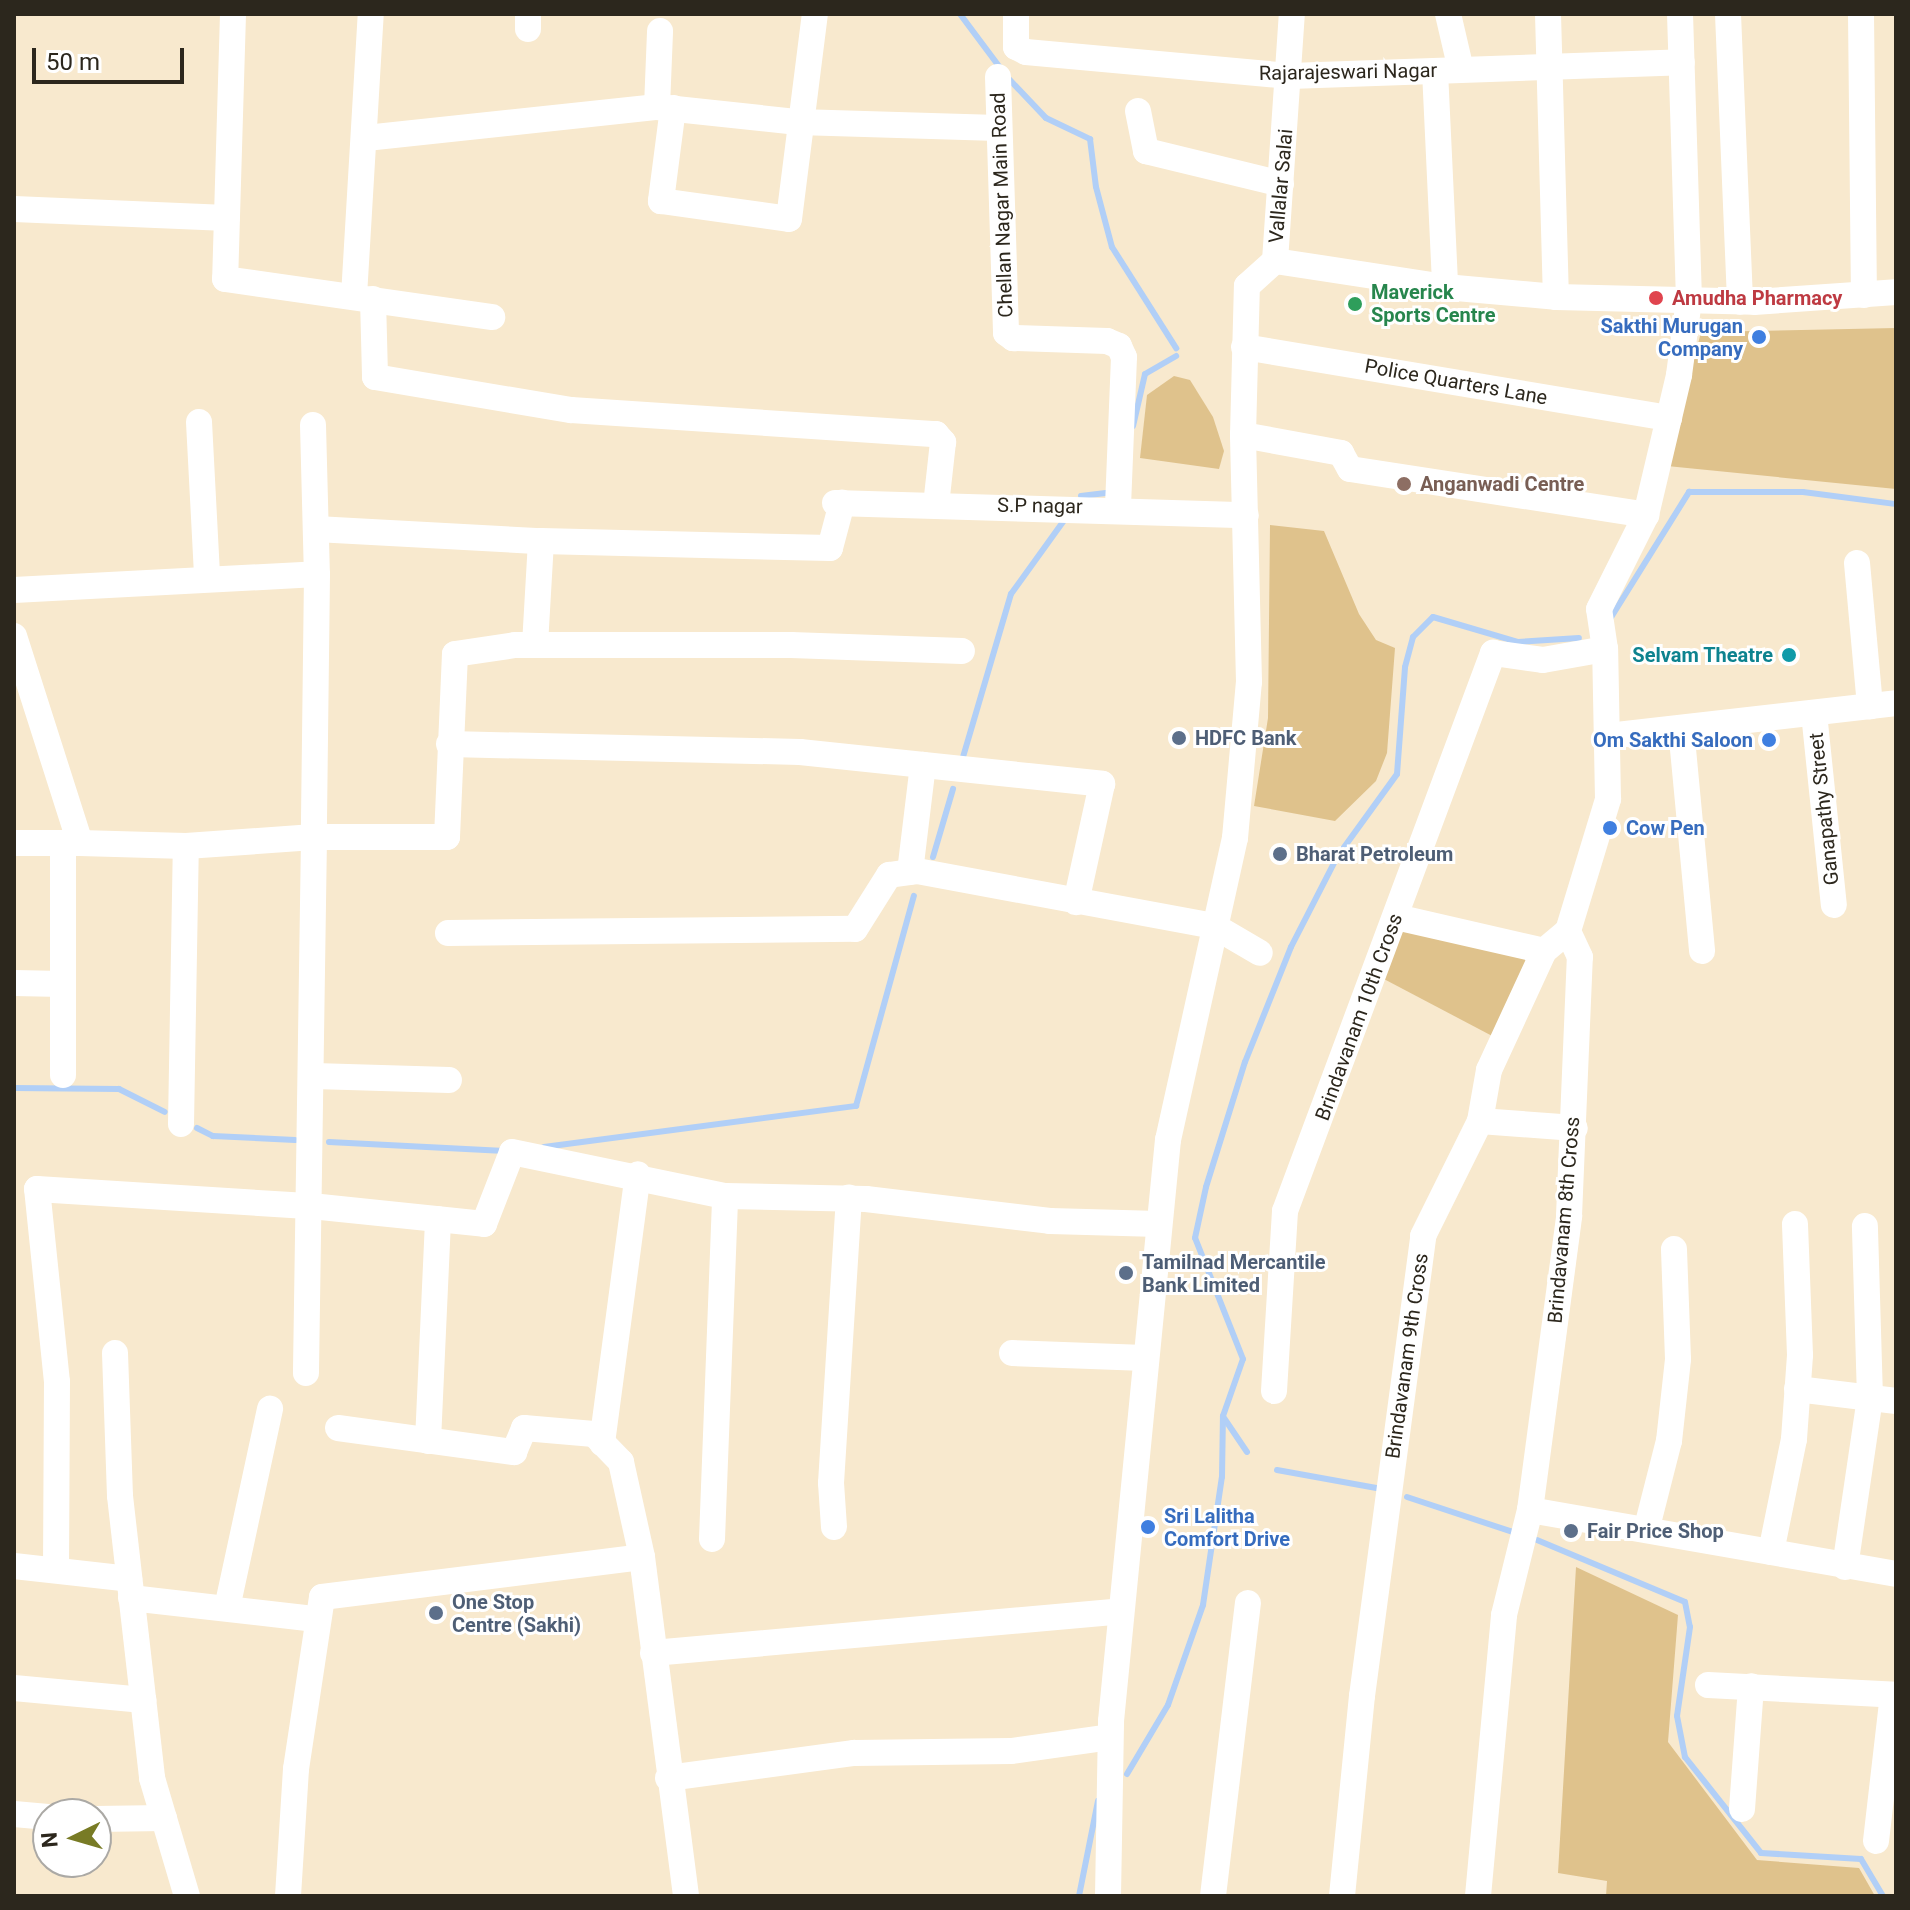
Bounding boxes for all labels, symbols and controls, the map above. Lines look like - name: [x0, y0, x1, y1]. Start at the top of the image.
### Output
- scale bar: [36, 32, 188, 82]
- text: 50 m: [46, 48, 100, 76]
- street label: Rajarajeswari Nagar: [1259, 58, 1437, 86]
- street label: Chellan Nagar Main Road: [986, 92, 1018, 318]
- street label: Vallalar Salai: [1264, 128, 1298, 244]
- place label: Maverick Sports Centre: [1371, 280, 1495, 327]
- place label: Amudha Pharmacy: [1672, 286, 1842, 310]
- marker: Amudha Pharmacy: [1647, 289, 1665, 307]
- marker: Maverick Sports Centre: [1346, 295, 1364, 313]
- place label: Sakthi Murugan Company: [1600, 314, 1743, 361]
- marker: Sakthi Murugan Company: [1750, 328, 1768, 346]
- street label: Police Quarters Lane: [1363, 354, 1549, 410]
- place label: Anganwadi Centre: [1420, 472, 1584, 496]
- marker: Anganwadi Centre: [1395, 475, 1413, 493]
- street label: S.P nagar: [997, 493, 1083, 519]
- place label: Selvam Theatre: [1632, 643, 1773, 667]
- marker: Selvam Theatre: [1780, 646, 1798, 664]
- place label: HDFC Bank: [1195, 726, 1297, 750]
- place label: Om Sakthi Saloon: [1593, 728, 1753, 752]
- marker: HDFC Bank: [1170, 729, 1188, 747]
- marker: Om Sakthi Saloon: [1760, 731, 1778, 749]
- street label: Ganapathy Street: [1804, 732, 1844, 886]
- place label: Cow Pen: [1626, 816, 1705, 840]
- marker: Cow Pen: [1601, 819, 1619, 837]
- place label: Bharat Petroleum: [1296, 842, 1453, 866]
- marker: Bharat Petroleum: [1271, 845, 1289, 863]
- street label: Brindavanam 10th Cross: [1310, 910, 1408, 1124]
- street label: Brindavanam 8th Cross: [1543, 1116, 1585, 1324]
- place label: Tamilnad Mercantile Bank Limited: [1142, 1250, 1326, 1297]
- street label: Brindavanam 9th Cross: [1381, 1252, 1433, 1460]
- marker: Tamilnad Mercantile Bank Limited: [1117, 1264, 1135, 1282]
- place label: Sri Lalitha Comfort Drive: [1164, 1504, 1290, 1551]
- marker: Sri Lalitha Comfort Drive: [1139, 1518, 1157, 1536]
- place label: Fair Price Shop: [1587, 1519, 1724, 1543]
- marker: Fair Price Shop: [1562, 1522, 1580, 1540]
- place label: One Stop Centre (Sakhi): [452, 1590, 581, 1637]
- marker: One Stop Centre (Sakhi): [427, 1604, 445, 1622]
- north arrow: [32, 1798, 112, 1878]
- text: N: [36, 1831, 63, 1849]

